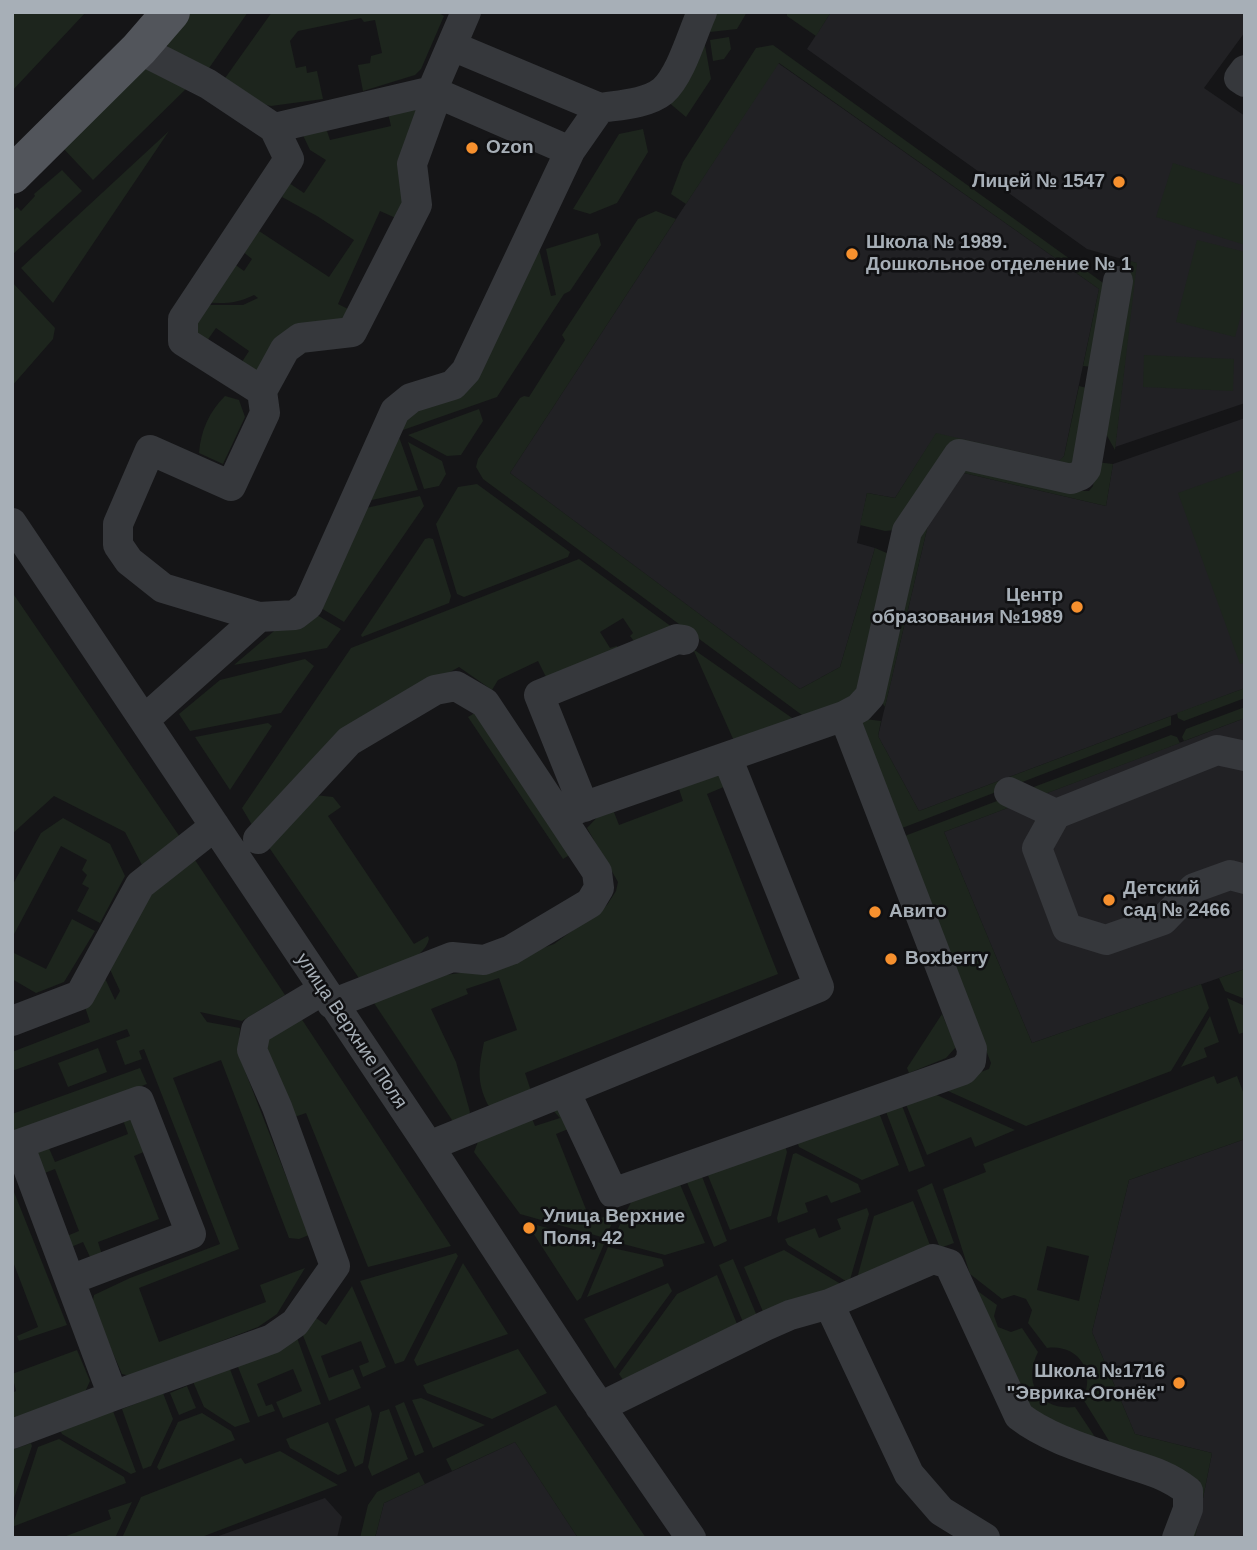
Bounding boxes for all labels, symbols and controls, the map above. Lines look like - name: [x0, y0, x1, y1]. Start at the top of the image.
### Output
- place label: Ozon: [486, 137, 533, 159]
- marker: Ozon: [464, 140, 480, 156]
- place label: Лицей № 1547: [972, 171, 1105, 193]
- marker: Лицей № 1547: [1111, 174, 1127, 190]
- place label: Школа № 1989. Дошкольное отделение № 1: [866, 232, 1132, 276]
- marker: Школа № 1989. Дошкольное отделение № 1: [844, 246, 860, 262]
- place label: Центр образования №1989: [872, 585, 1063, 629]
- marker: Центр образования №1989: [1069, 599, 1085, 615]
- place label: Детский сад № 2466: [1123, 878, 1230, 922]
- marker: Детский сад № 2466: [1101, 892, 1117, 908]
- place label: Авито: [889, 901, 947, 923]
- marker: Авито: [867, 904, 883, 920]
- place label: Boxberry: [905, 948, 988, 970]
- street label: улица Верхние Поля: [290, 949, 412, 1113]
- marker: Boxberry: [883, 951, 899, 967]
- place label: Улица Верхние Поля, 42: [543, 1206, 685, 1250]
- marker: Улица Верхние Поля, 42: [521, 1220, 537, 1236]
- place label: Школа №1716 "Эврика-Огонёк": [1006, 1361, 1165, 1405]
- marker: Школа №1716 "Эврика-Огонёк": [1171, 1375, 1187, 1391]

